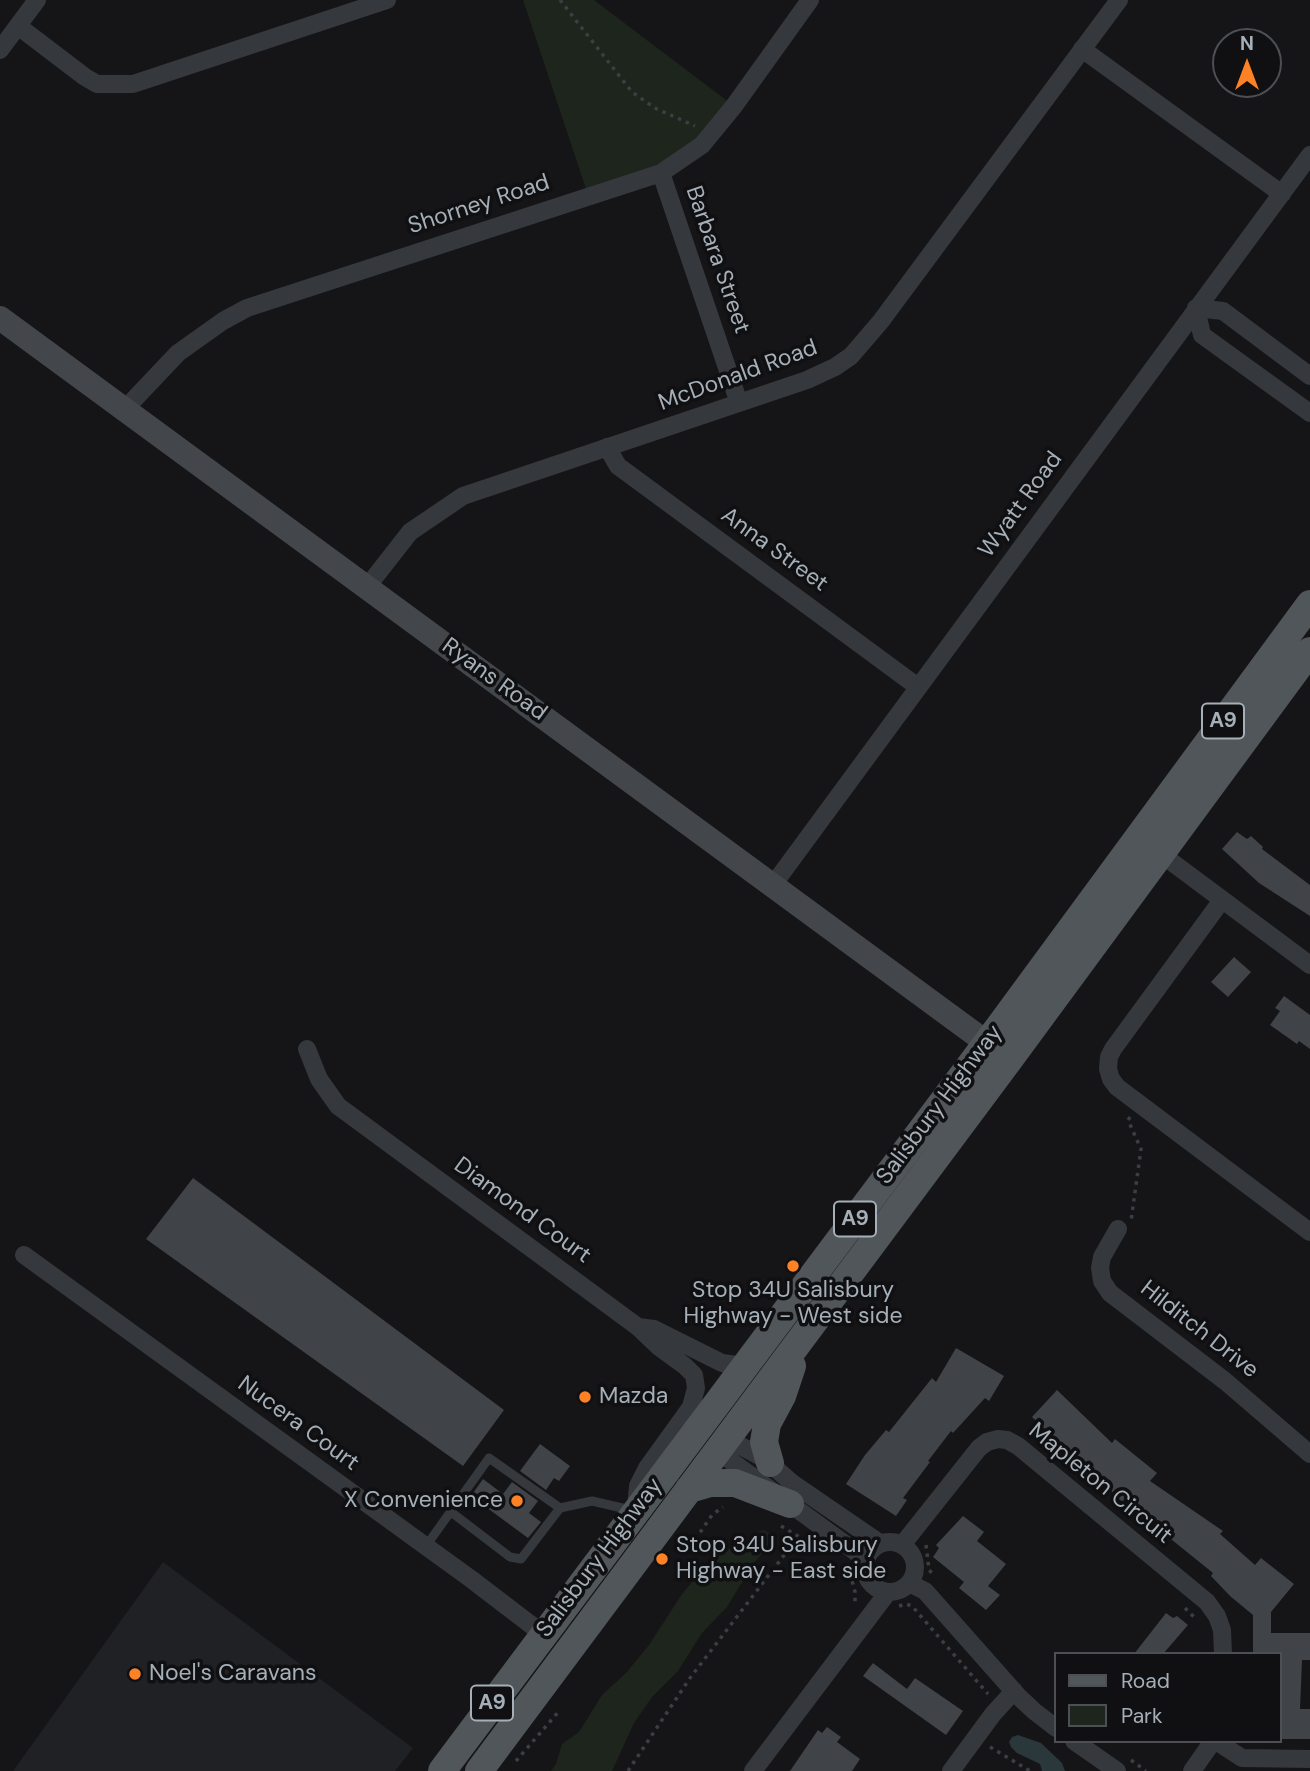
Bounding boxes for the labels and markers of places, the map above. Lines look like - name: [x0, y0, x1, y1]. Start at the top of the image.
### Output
- marker: Stop 34U Salisbury Highway - West side: [785, 1258, 801, 1274]
- place label: Stop 34U Salisbury Highway - West side: [684, 1277, 902, 1331]
- place label: Mazda: [599, 1383, 668, 1411]
- marker: Mazda: [577, 1389, 593, 1405]
- place label: X Convenience: [344, 1487, 503, 1515]
- marker: X Convenience: [509, 1493, 525, 1509]
- place label: Stop 34U Salisbury Highway - East side: [676, 1532, 886, 1586]
- marker: Stop 34U Salisbury Highway - East side: [654, 1551, 670, 1567]
- place label: Noel's Caravans: [149, 1660, 316, 1688]
- marker: Noel's Caravans: [127, 1666, 143, 1682]

